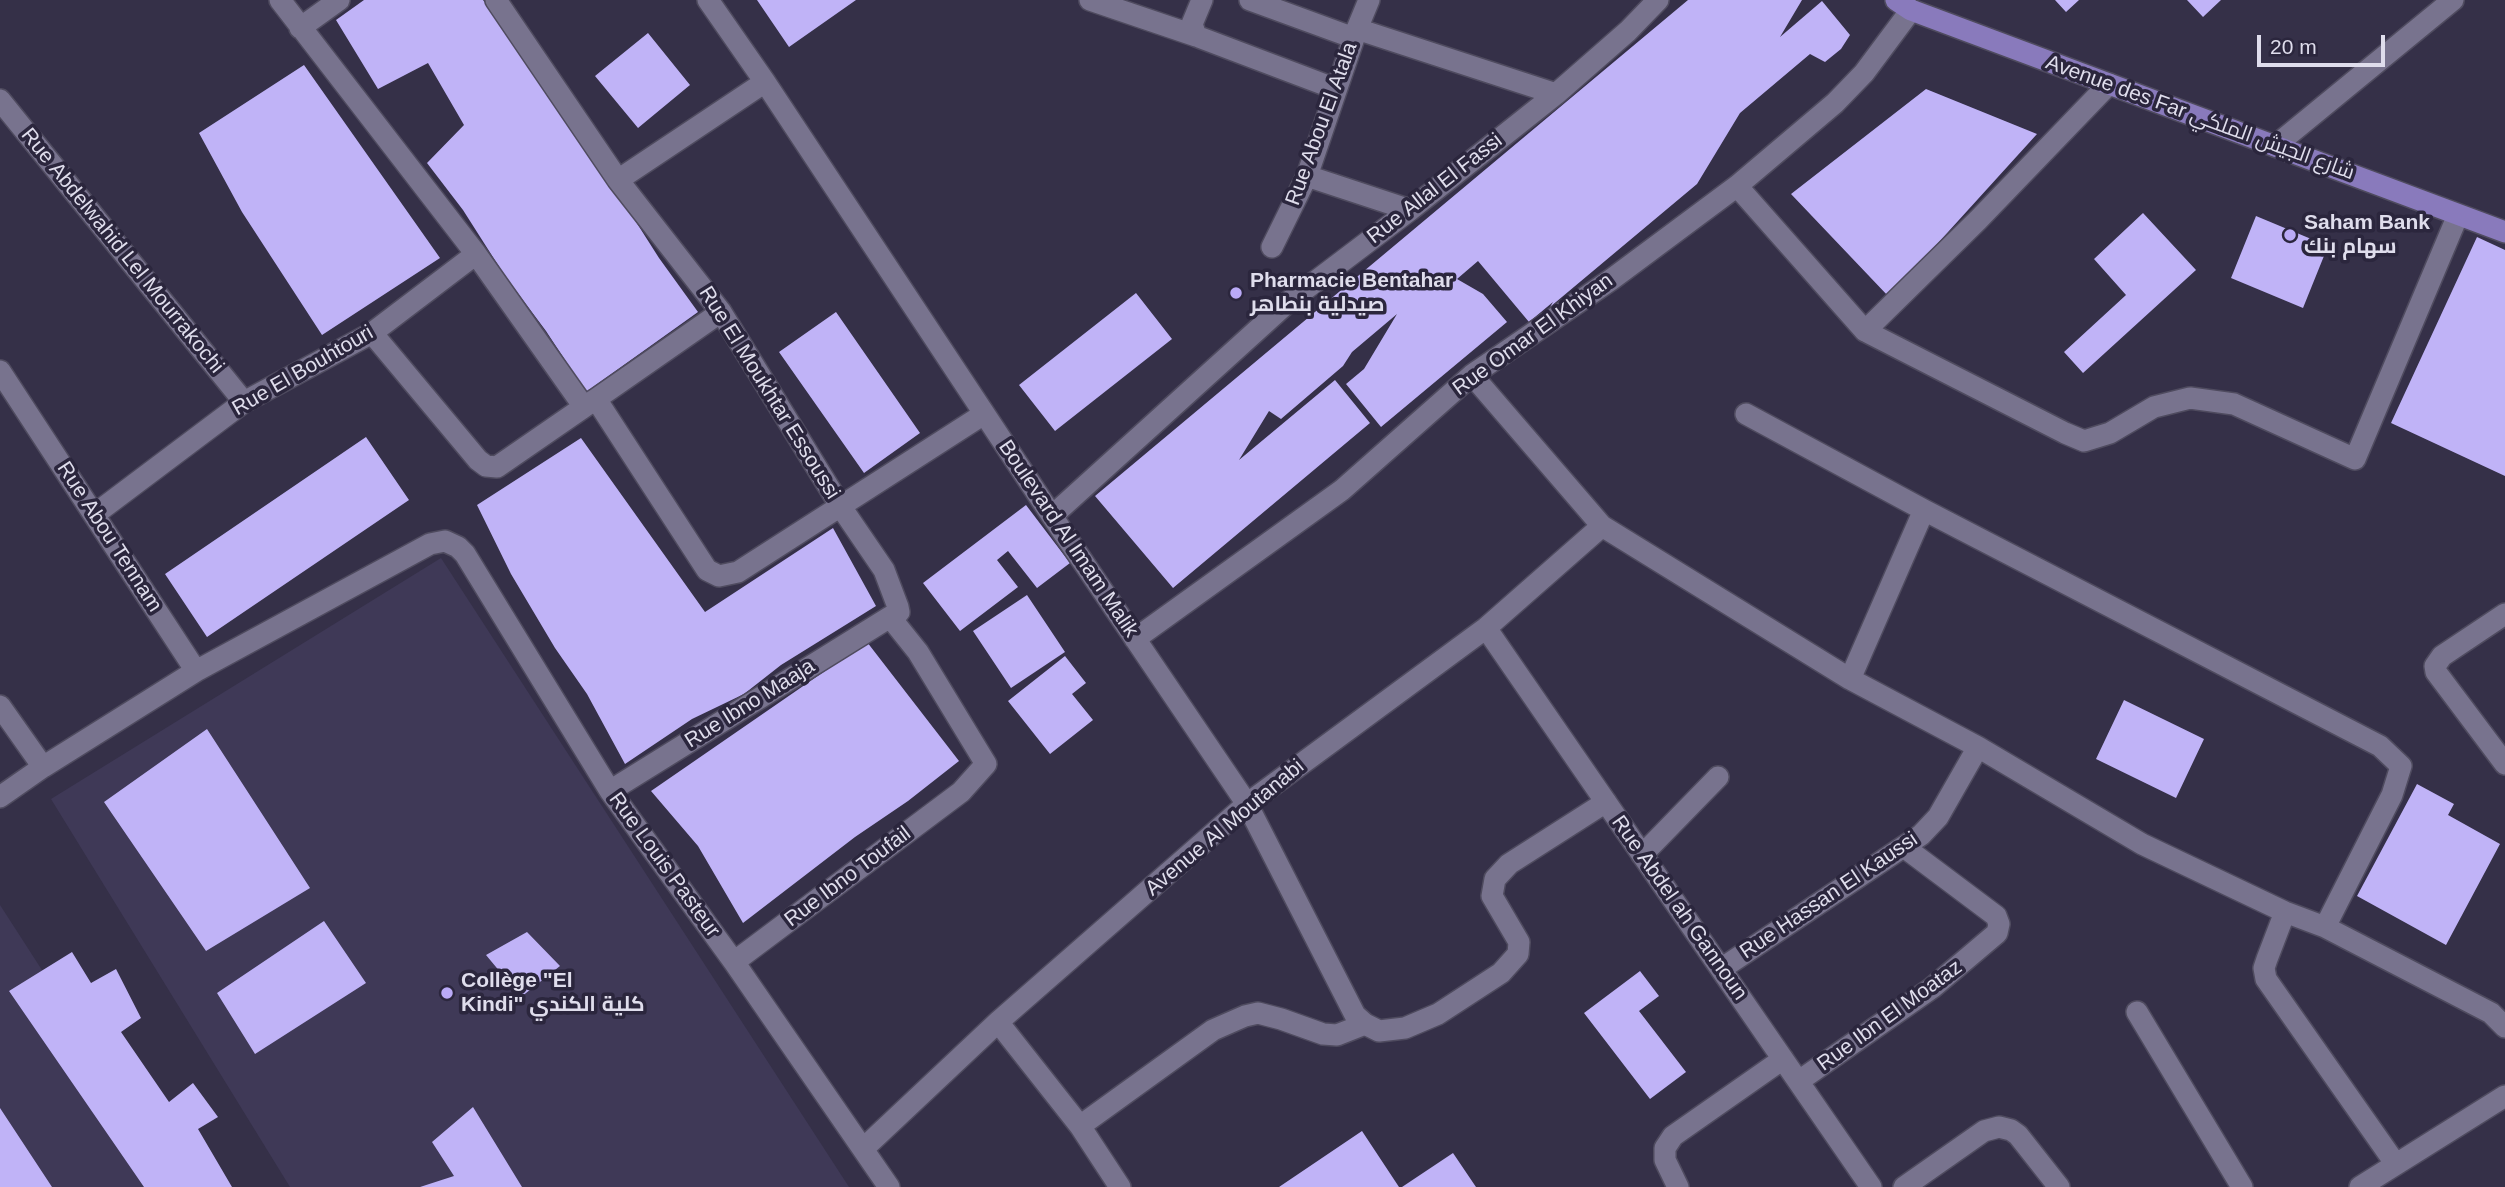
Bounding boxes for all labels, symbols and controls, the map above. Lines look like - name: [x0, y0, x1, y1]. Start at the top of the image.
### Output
- scale bar: [2260, 21, 2388, 65]
- text: 20 m: [2270, 35, 2317, 58]
- street label: Rue Abou El Atala: [1281, 39, 1363, 209]
- street label: Avenue des Far شارع الجيش الملكي: [2042, 50, 2358, 186]
- street label: Rue Abdelwahid Lel Mourrakochi: [15, 123, 229, 379]
- street label: Rue Allal El Fassi: [1362, 128, 1508, 250]
- place label: Saham Bank سهام بنك: [2304, 210, 2430, 260]
- marker: Saham Bank سهام بنك: [2282, 227, 2298, 243]
- place label: Pharmacie Bentahar صيدلية بنطاهر: [1250, 268, 1453, 318]
- street label: Rue Omar El Khiyan: [1448, 269, 1618, 401]
- street label: Rue El Moukhtar Essoussi: [693, 282, 845, 504]
- marker: Pharmacie Bentahar صيدلية بنطاهر: [1228, 285, 1244, 301]
- street label: Rue El Bouhtouri: [228, 320, 378, 422]
- street label: Boulevard Al Imam Malik: [993, 436, 1143, 642]
- street label: Rue Abou Tennam: [51, 457, 167, 617]
- street label: Rue Ibno Maaja: [680, 654, 820, 754]
- street label: Avenue Al Moutanabi: [1141, 754, 1309, 902]
- street label: Rue Louis Pasteur: [603, 788, 725, 942]
- street label: Rue Abdel ah Gannoun: [1606, 811, 1752, 1005]
- street label: Rue Ibno Toufail: [780, 821, 916, 933]
- street label: Rue Hassan El Kaussi: [1735, 827, 1923, 965]
- street label: Rue Ibn El Moataz: [1813, 955, 1967, 1077]
- place label: Collège "El Kindi" كلية الكندي: [461, 968, 645, 1018]
- marker: Collège "El Kindi" كلية الكندي: [439, 985, 455, 1001]

